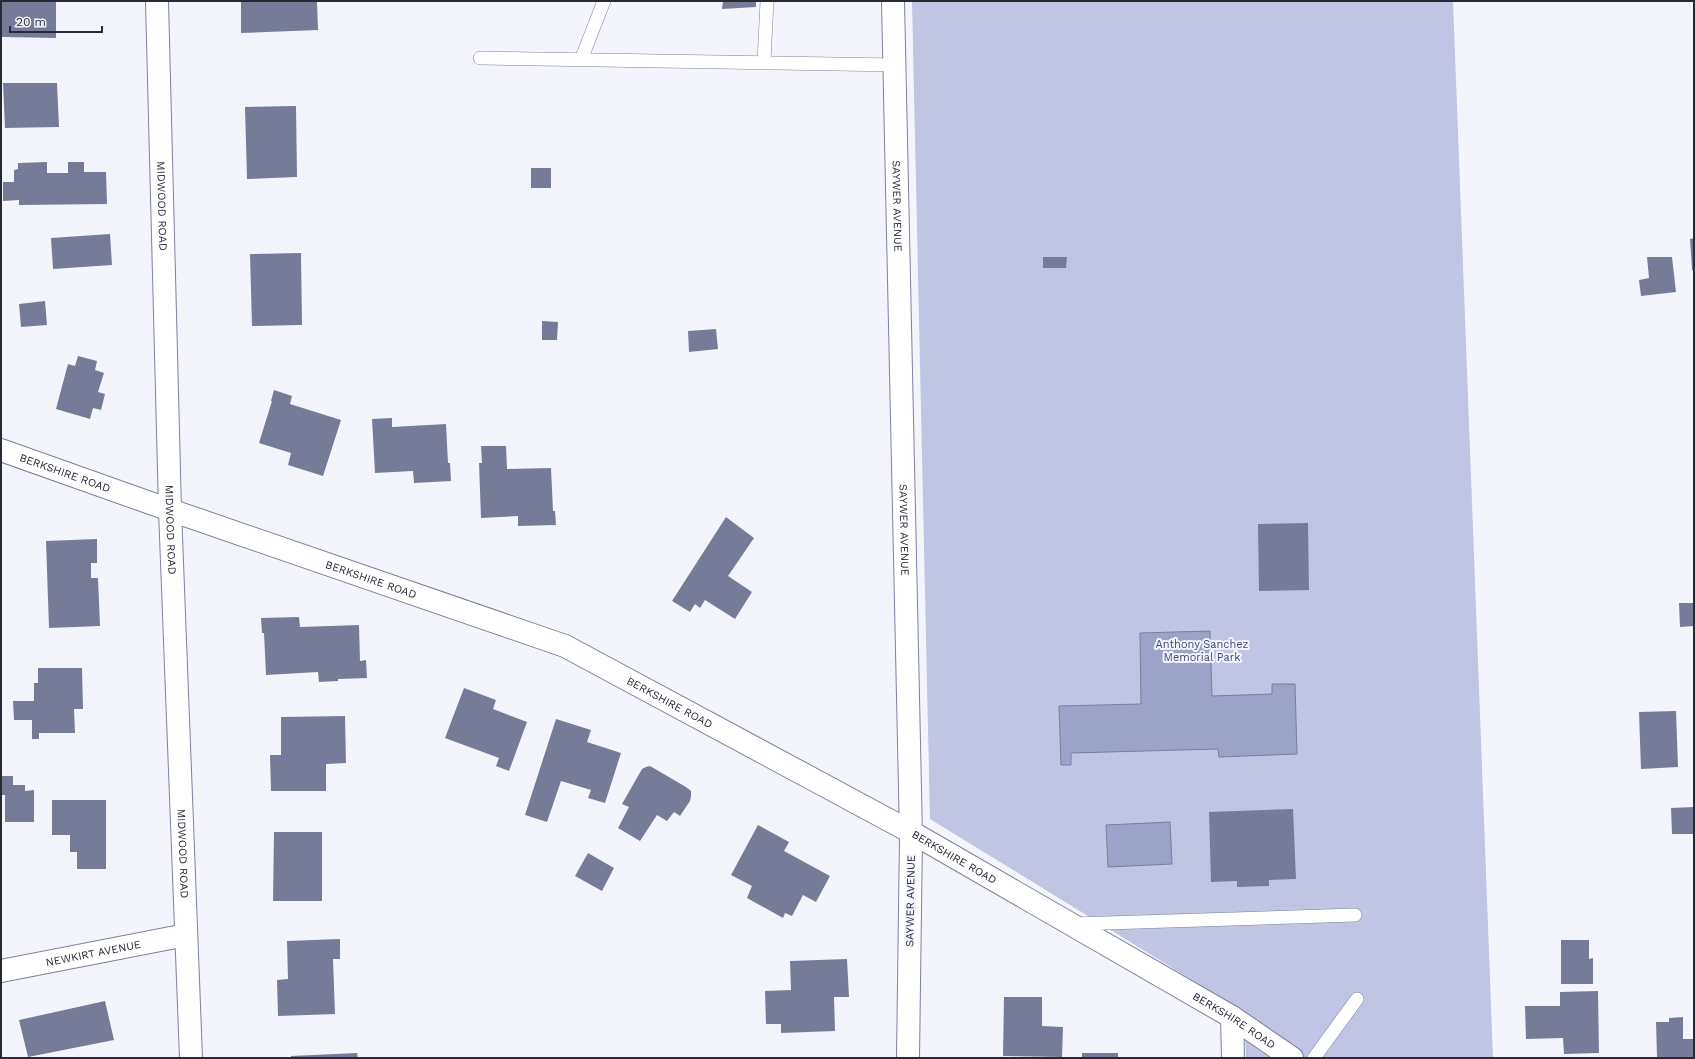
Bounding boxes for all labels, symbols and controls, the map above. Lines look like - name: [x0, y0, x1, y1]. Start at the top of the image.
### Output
- scale bar: [10, 8, 102, 34]
- text: 20 m: [16, 15, 46, 29]
- street label: SAYWER AVENUE: [889, 160, 904, 252]
- street label: MIDWOOD ROAD: [154, 161, 169, 251]
- street label: BERKSHIRE ROAD: [18, 451, 112, 495]
- street label: SAYWER AVENUE: [896, 484, 911, 576]
- street label: MIDWOOD ROAD: [162, 485, 178, 575]
- street label: BERKSHIRE ROAD: [324, 558, 418, 601]
- park label: Anthony Sanchez Memorial Park: [1156, 638, 1249, 664]
- street label: BERKSHIRE ROAD: [624, 674, 715, 731]
- street label: MIDWOOD ROAD: [174, 809, 191, 899]
- street label: BERKSHIRE ROAD: [910, 828, 999, 887]
- street label: SAYWER AVENUE: [903, 855, 918, 947]
- street label: NEWKIRT AVENUE: [45, 938, 142, 969]
- street label: BERKSHIRE ROAD: [1190, 990, 1278, 1052]

